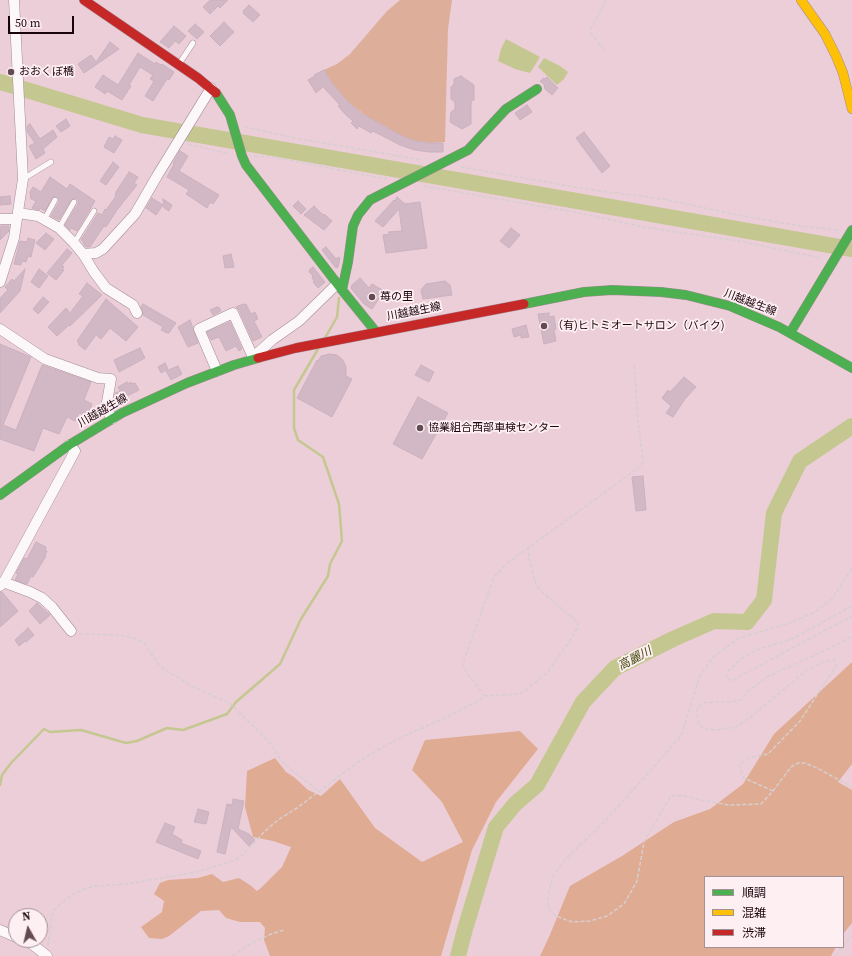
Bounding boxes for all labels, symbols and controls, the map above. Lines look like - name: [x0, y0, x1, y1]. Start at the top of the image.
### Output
- scale bar: [10, 8, 76, 34]
- text: 50 m: [15, 15, 41, 31]
- place label: おおくぼ橋: [19, 65, 74, 79]
- marker: おおくぼ橋: [6, 67, 16, 77]
- street label: 川越越生線: [722, 287, 778, 319]
- place label: 苺の里: [380, 290, 413, 304]
- marker: 苺の里: [367, 292, 377, 302]
- street label: 川越越生線: [386, 300, 442, 324]
- place label: （有)ヒトミオートサロン（バイク): [552, 319, 724, 333]
- marker: （有)ヒトミオートサロン（バイク): [539, 321, 549, 331]
- street label: 川越越生線: [76, 392, 130, 430]
- place label: 協業組合西部車検センター: [428, 421, 560, 435]
- marker: 協業組合西部車検センター: [415, 423, 425, 433]
- water label: 高麗川: [616, 644, 654, 674]
- legend: [704, 876, 844, 948]
- text: 順調: [742, 885, 766, 901]
- text: 混雑: [742, 905, 766, 921]
- north arrow: [8, 908, 48, 948]
- text: N: [21, 909, 31, 925]
- text: 渋滞: [742, 925, 766, 941]

